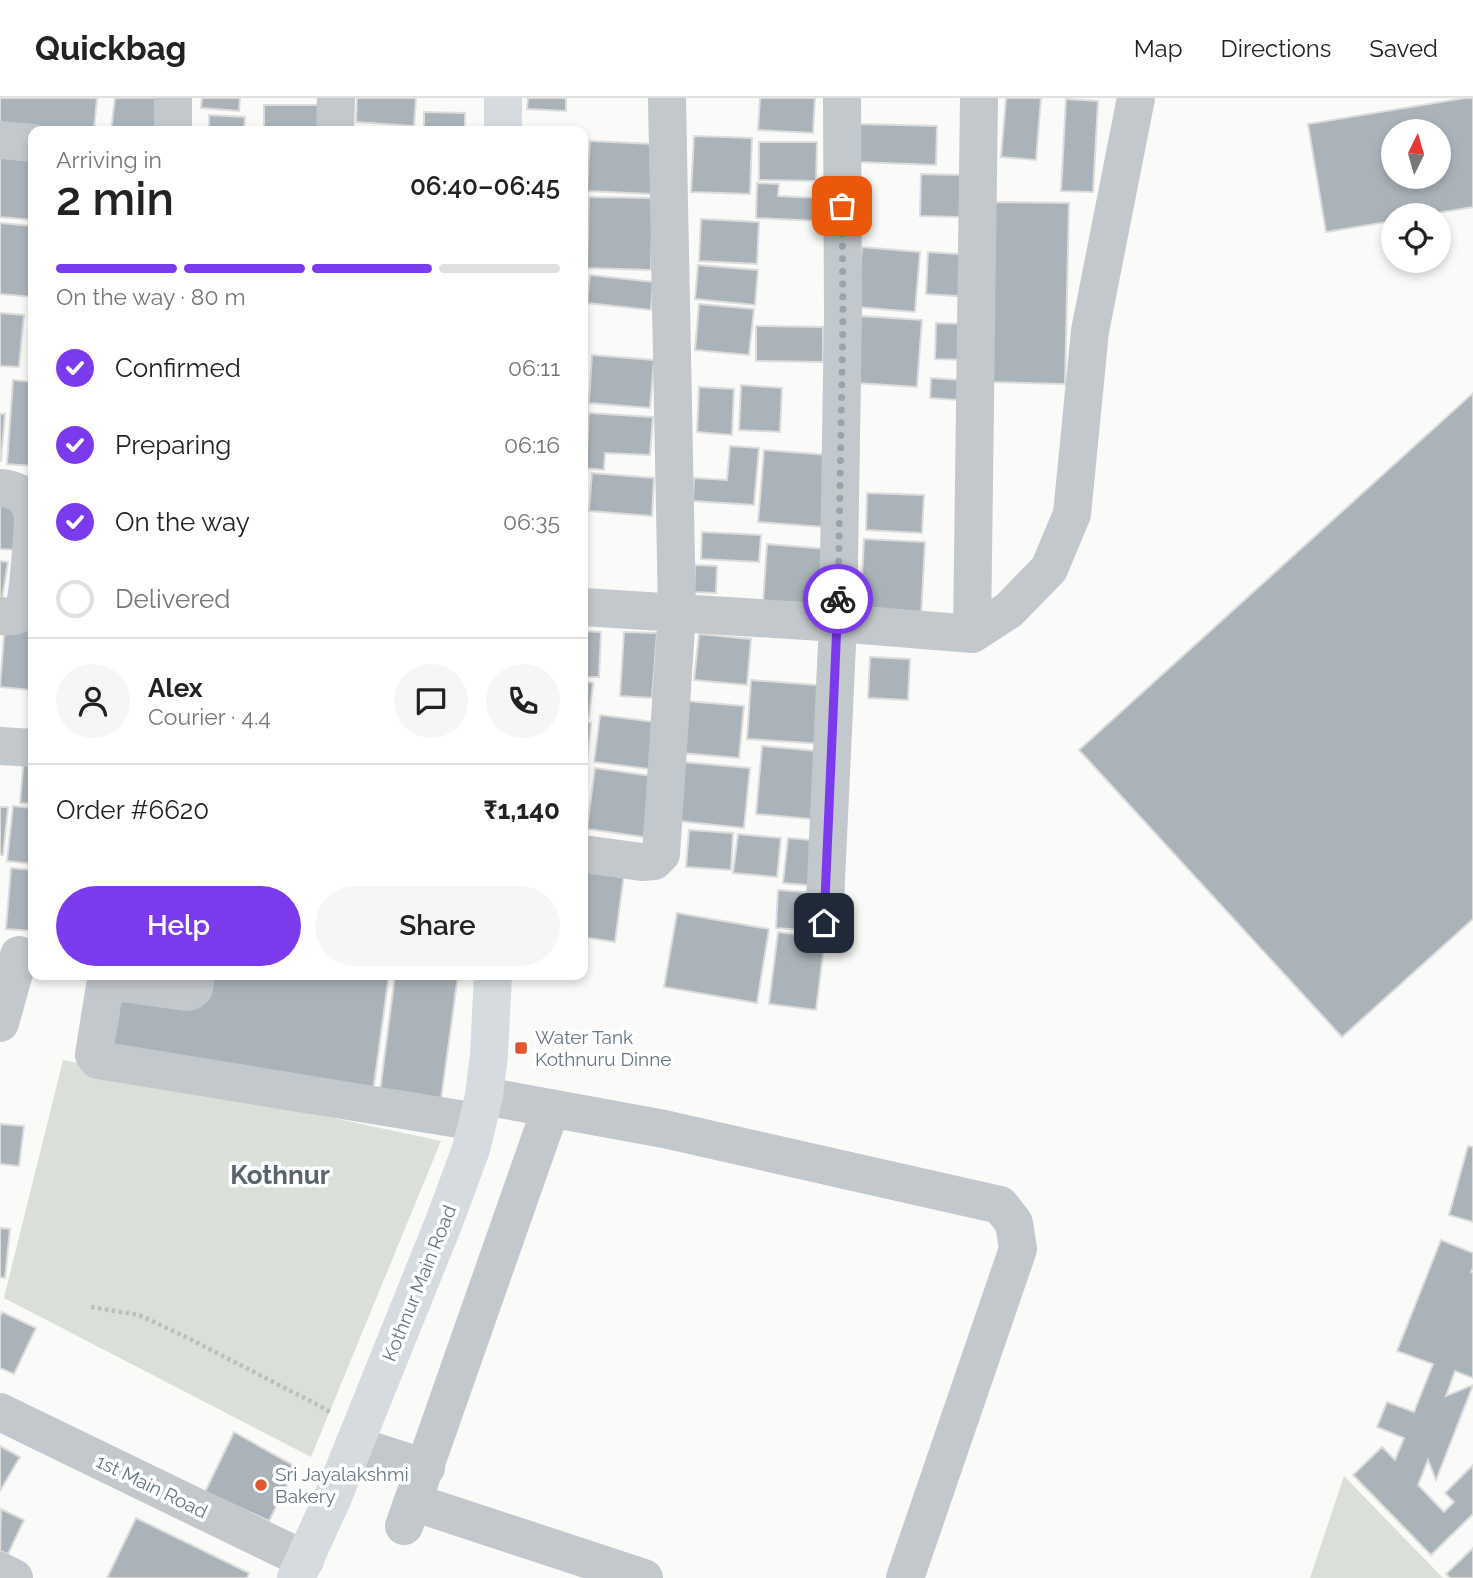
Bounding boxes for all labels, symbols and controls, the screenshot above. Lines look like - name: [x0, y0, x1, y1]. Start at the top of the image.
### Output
- text: Quickbag: [35, 29, 187, 68]
- text: Map: [1134, 34, 1183, 63]
- text: Directions: [1221, 34, 1331, 63]
- text: Saved: [1369, 34, 1438, 63]
- north arrow: [1381, 119, 1451, 189]
- map controls: [1381, 119, 1451, 273]
- text: Arriving in: [56, 146, 162, 173]
- text: 06:40–06:45: [410, 171, 560, 201]
- text: 2 min: [56, 172, 174, 226]
- pin: [812, 176, 872, 236]
- icon: bag: [823, 187, 861, 225]
- button: locate: [1381, 203, 1451, 273]
- text: On the way · 80 m: [56, 283, 246, 310]
- icon: check: [56, 349, 94, 387]
- text: Confirmed: [115, 353, 241, 383]
- text: 06:11: [508, 354, 560, 381]
- icon: check: [56, 426, 94, 464]
- text: Preparing: [115, 430, 231, 460]
- text: 06:16: [504, 431, 560, 458]
- icon: check: [56, 503, 94, 541]
- text: On the way: [115, 507, 250, 537]
- text: 06:35: [503, 508, 560, 535]
- courier: [803, 564, 873, 634]
- icon: bike: [819, 580, 857, 618]
- text: Delivered: [115, 584, 230, 614]
- button: person: [56, 664, 130, 738]
- button: chat: [394, 664, 468, 738]
- button: phone: [486, 664, 560, 738]
- text: Alex: [148, 673, 203, 703]
- text: Courier · 4.4: [148, 703, 271, 730]
- text: Order #6620: [56, 795, 209, 825]
- text: ₹1,140: [484, 795, 560, 825]
- button: Help: [56, 886, 301, 966]
- button: Share: [315, 886, 560, 966]
- pin: [794, 893, 854, 953]
- icon: home: [805, 904, 843, 942]
- place label: Water Tank Kothnuru Dinne: [535, 1026, 671, 1070]
- marker: Water Tank Kothnuru Dinne: [513, 1040, 529, 1056]
- district label: Kothnur: [230, 1160, 330, 1190]
- street label: Kothnur Main Road: [378, 1202, 460, 1364]
- street label: 1st Main Road: [93, 1450, 211, 1522]
- place label: Sri Jayalakshmi Bakery: [275, 1463, 409, 1507]
- marker: Sri Jayalakshmi Bakery: [253, 1477, 269, 1493]

